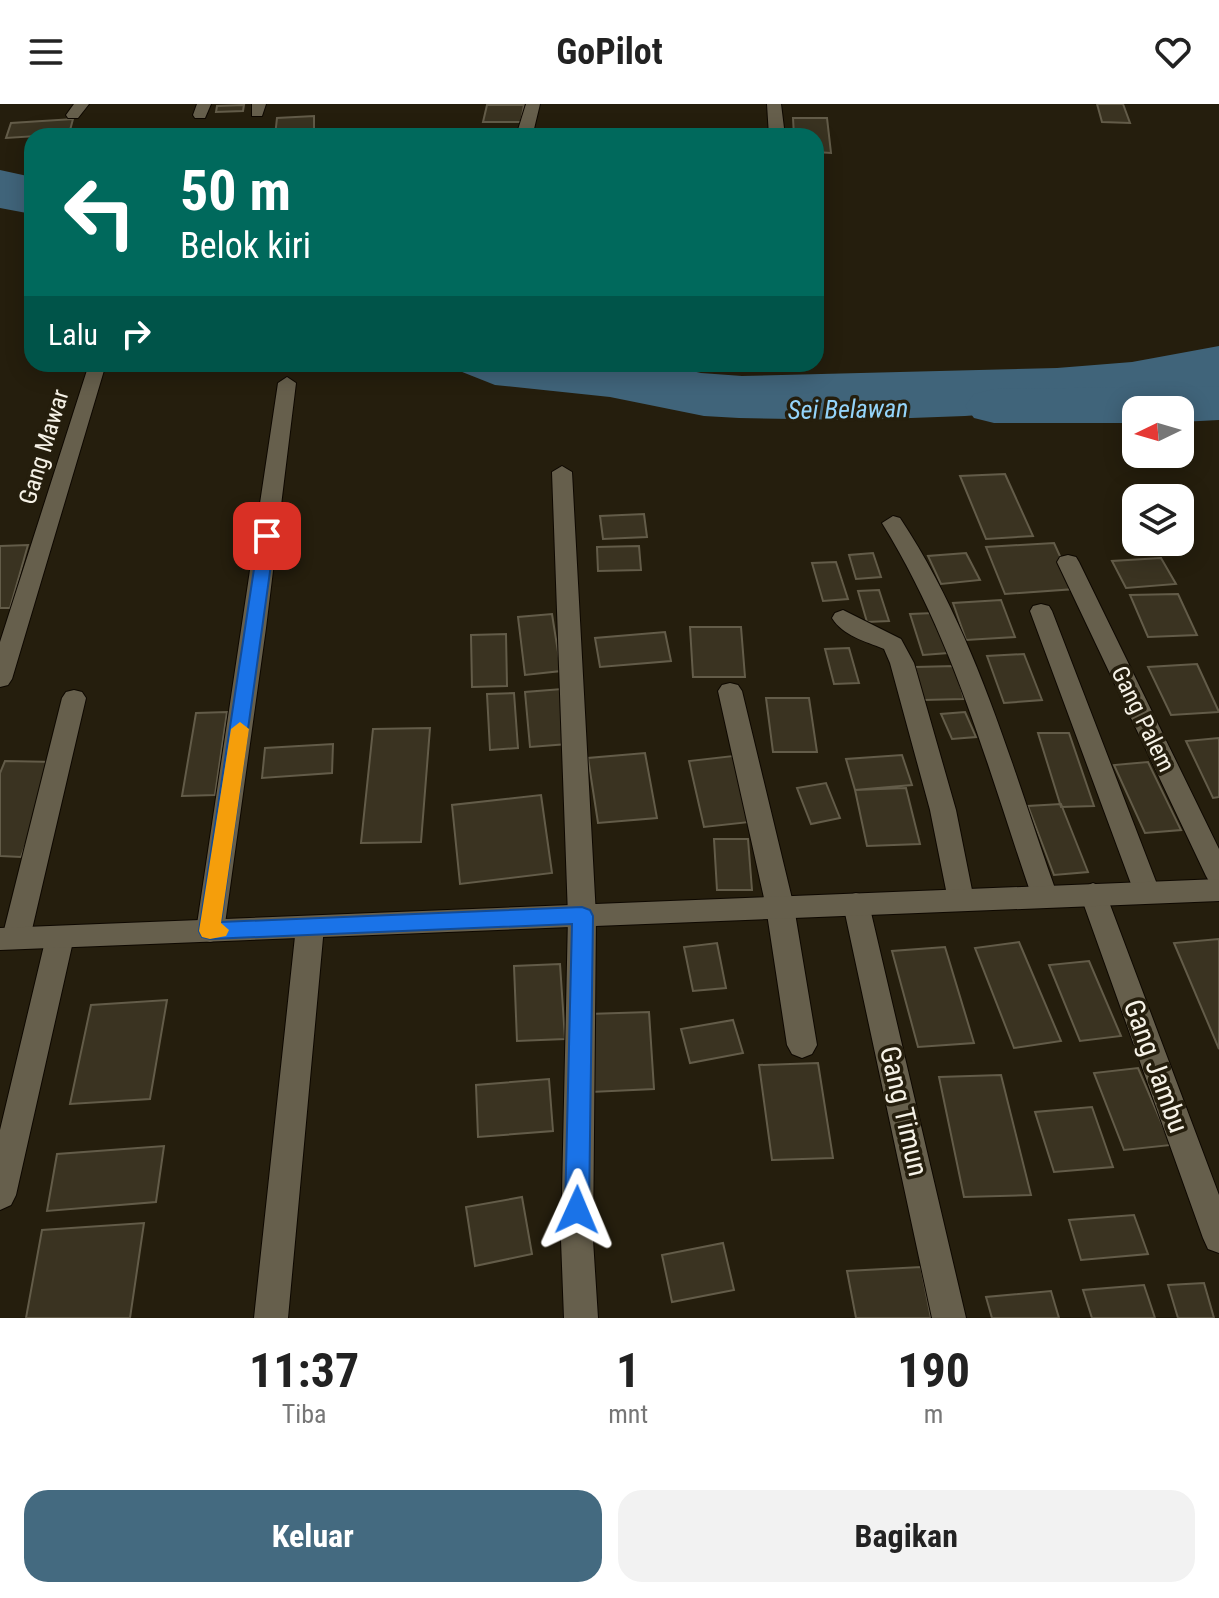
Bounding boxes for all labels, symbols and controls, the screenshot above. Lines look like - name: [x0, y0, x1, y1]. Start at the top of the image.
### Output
- icon: menu: [24, 30, 68, 74]
- icon: heart: [1151, 30, 1195, 74]
- text: GoPilot: [556, 31, 663, 73]
- text: 50 m: [180, 158, 291, 224]
- icon: left: [48, 160, 152, 264]
- text: Belok kiri: [180, 225, 311, 267]
- icon: right: [114, 312, 158, 356]
- text: Lalu: [48, 317, 98, 352]
- street label: Gang Mawar: [13, 386, 75, 508]
- water label: Sei Belawan: [787, 393, 909, 425]
- north arrow: [1122, 396, 1194, 468]
- map controls: [1122, 396, 1194, 556]
- button: layers: [1122, 484, 1194, 556]
- pin: [233, 502, 301, 570]
- icon: arrive: [245, 514, 289, 558]
- street label: Gang Palem: [1105, 662, 1181, 776]
- street label: Gang Jambu: [1117, 995, 1195, 1137]
- street label: Gang Timun: [873, 1043, 935, 1179]
- position arrow: [535, 1168, 619, 1252]
- text: 11:37: [249, 1342, 359, 1399]
- text: 1: [616, 1342, 640, 1399]
- text: 190: [897, 1342, 970, 1399]
- text: Tiba: [282, 1399, 327, 1429]
- text: mnt: [608, 1399, 648, 1429]
- text: m: [924, 1399, 943, 1429]
- button: Keluar: [24, 1490, 602, 1582]
- button: Bagikan: [618, 1490, 1195, 1582]

